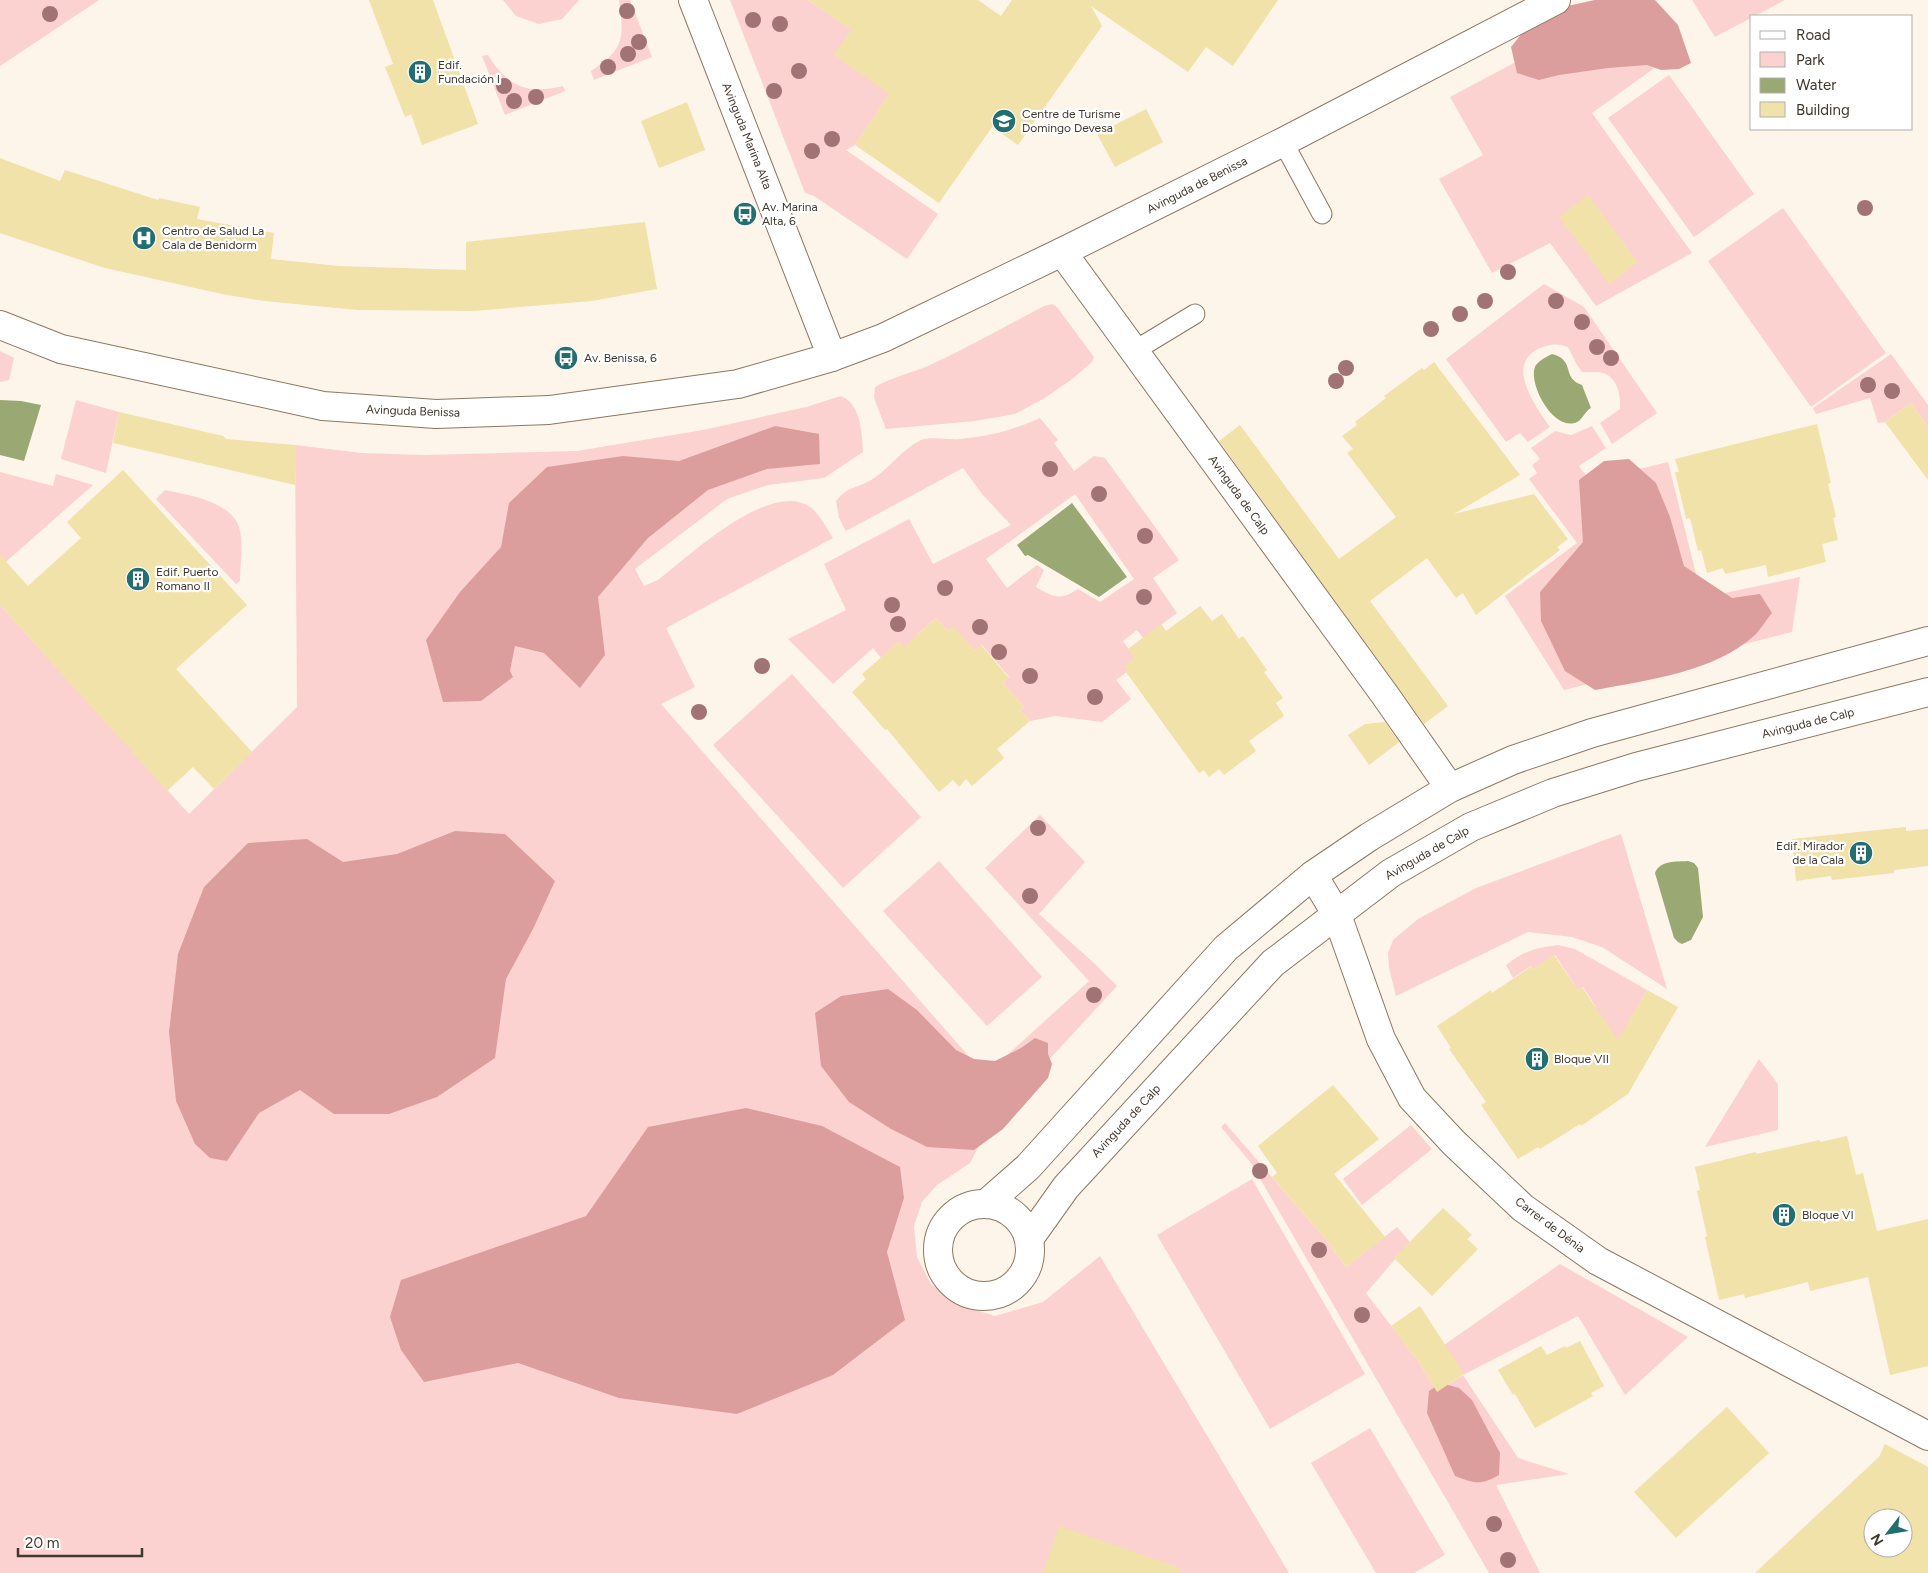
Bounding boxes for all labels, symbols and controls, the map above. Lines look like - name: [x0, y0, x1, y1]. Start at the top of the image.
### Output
- legend: [1750, 15, 1913, 130]
- text: Road: [1796, 26, 1831, 44]
- text: Park: [1796, 51, 1825, 69]
- place label: Edif. Fundación I: [438, 58, 500, 86]
- building icon: Edif. Fundación I: [407, 59, 433, 85]
- text: Water: [1796, 76, 1836, 94]
- street label: Avinguda Marina Alta: [719, 81, 775, 191]
- text: Building: [1796, 101, 1850, 119]
- place label: Centre de Turisme Domingo Devesa: [1022, 107, 1121, 135]
- school or university icon: Centre de Turisme Domingo Devesa: [991, 108, 1017, 134]
- street label: Avinguda de Benissa: [1144, 154, 1250, 216]
- place label: Av. Marina Alta, 6: [762, 200, 818, 228]
- bus stop icon: Av. Marina Alta, 6: [732, 201, 758, 227]
- place label: Centro de Salud La Cala de Benidorm: [162, 224, 264, 252]
- hospital icon: Centro de Salud La Cala de Benidorm: [131, 225, 157, 251]
- bus stop icon: Av. Benissa, 6: [553, 345, 579, 371]
- place label: Av. Benissa, 6: [584, 351, 657, 365]
- street label: Avinguda Benissa: [366, 402, 460, 420]
- street label: Avinguda de Calp: [1206, 453, 1272, 537]
- place label: Edif. Puerto Romano II: [156, 565, 219, 593]
- building icon: Edif. Puerto Romano II: [125, 566, 151, 592]
- street label: Avinguda de Calp: [1760, 705, 1856, 741]
- street label: Avinguda de Calp: [1383, 823, 1471, 883]
- place label: Edif. Mirador de la Cala: [1776, 839, 1844, 867]
- building icon: Edif. Mirador de la Cala: [1848, 840, 1874, 866]
- building icon: Bloque VII: [1524, 1046, 1550, 1072]
- place label: Bloque VII: [1554, 1052, 1609, 1066]
- street label: Avinguda de Calp: [1089, 1082, 1163, 1160]
- street label: Carrer de Dénia: [1512, 1194, 1588, 1256]
- building icon: Bloque VI: [1771, 1202, 1797, 1228]
- place label: Bloque VI: [1802, 1208, 1854, 1222]
- north arrow: [1863, 1508, 1913, 1558]
- scale bar: [18, 1526, 141, 1558]
- text: N: [1867, 1530, 1887, 1548]
- text: 20 m: [25, 1534, 59, 1552]

